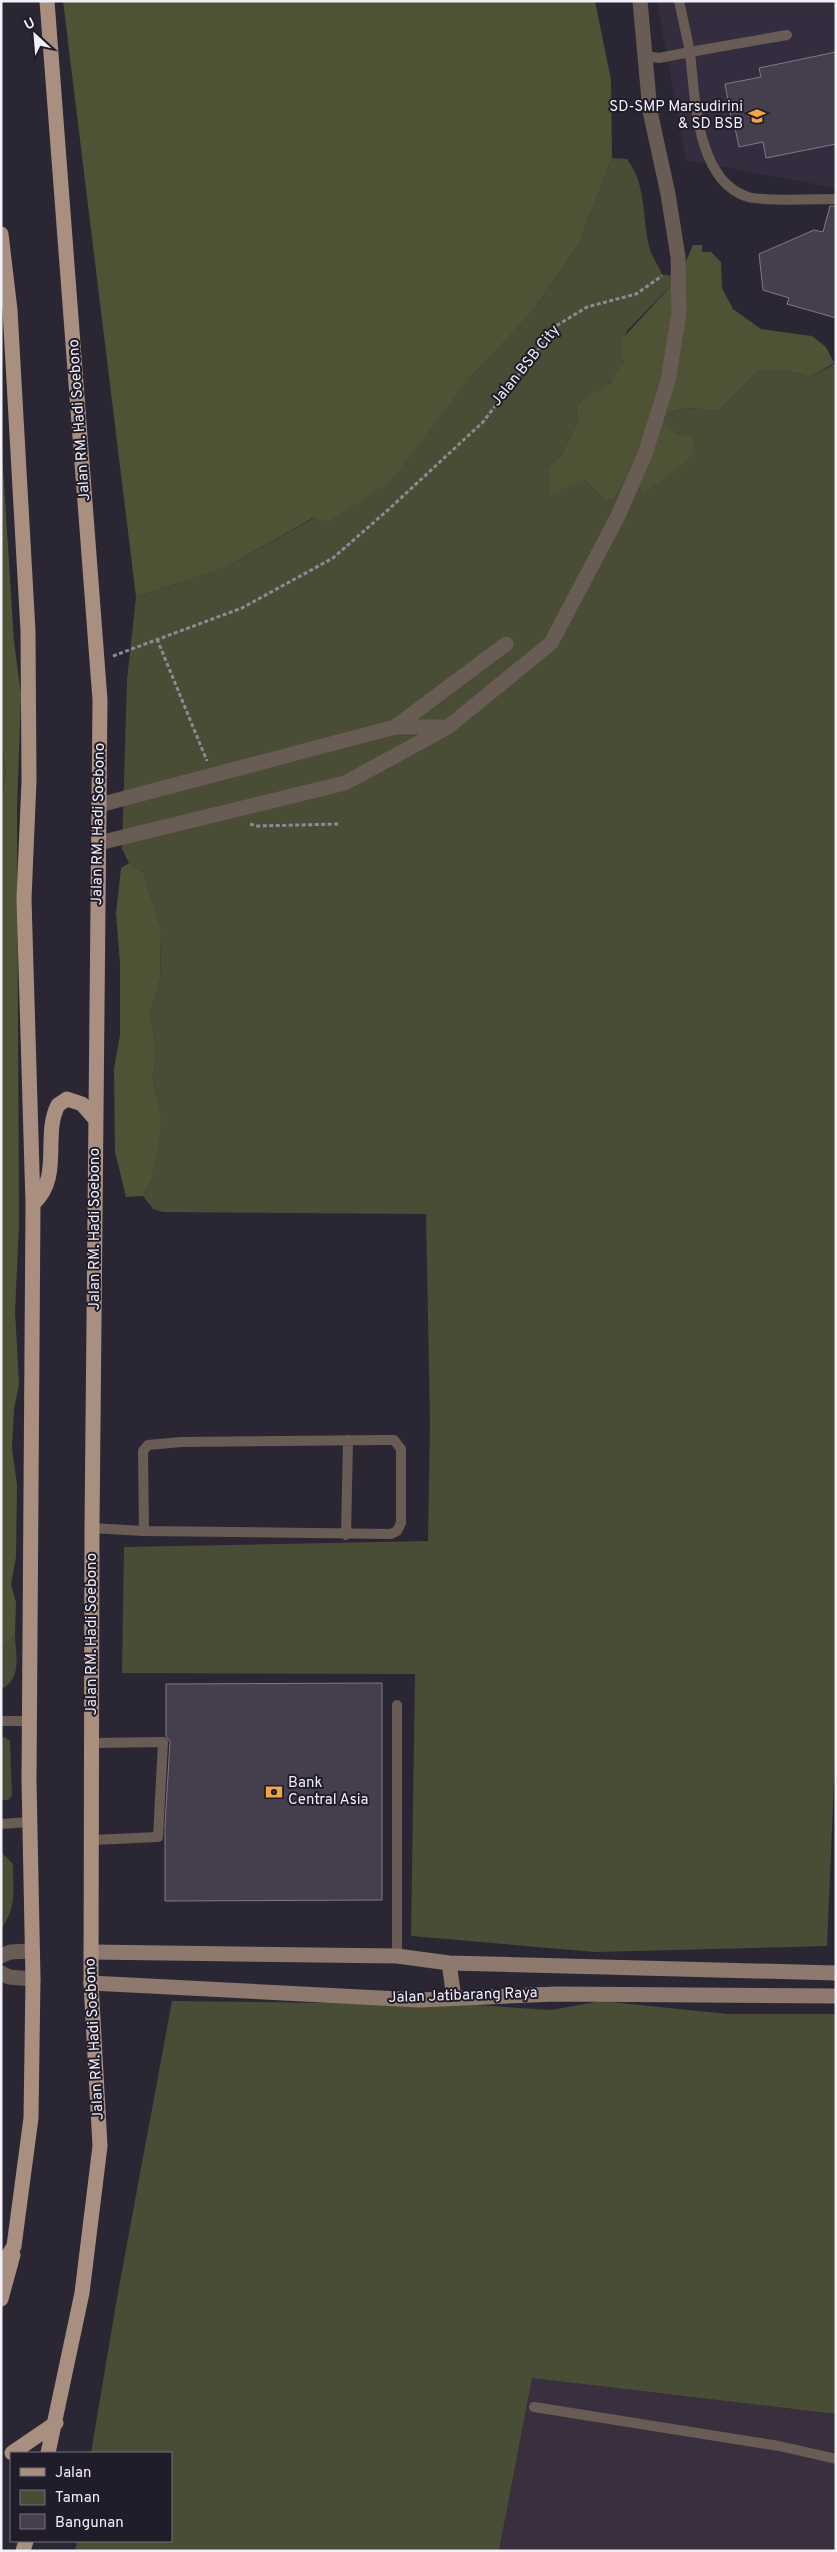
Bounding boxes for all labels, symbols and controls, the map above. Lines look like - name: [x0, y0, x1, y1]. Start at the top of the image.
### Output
- north arrow: [10, 10, 60, 60]
- text: U: [22, 15, 38, 34]
- place label: SD-SMP Marsudirini & SD BSB: [609, 98, 743, 134]
- school or university icon: SD-SMP Marsudirini & SD BSB: [747, 106, 767, 126]
- street label: Jalan BSB City: [487, 321, 565, 410]
- street label: Jalan RM. Hadi Soebono: [65, 338, 95, 502]
- street label: Jalan RM. Hadi Soebono: [88, 743, 110, 905]
- street label: Jalan RM. Hadi Soebono: [86, 1148, 105, 1310]
- street label: Jalan RM. Hadi Soebono: [83, 1553, 102, 1715]
- place label: Bank Central Asia: [288, 1774, 368, 1810]
- bank icon: Bank Central Asia: [264, 1782, 284, 1802]
- street label: Jalan RM. Hadi Soebono: [81, 1957, 109, 2121]
- street label: Jalan Jatibarang Raya: [388, 1984, 538, 2008]
- legend: [10, 2452, 172, 2542]
- text: Jalan: [55, 2464, 92, 2483]
- text: Taman: [55, 2489, 100, 2508]
- text: Bangunan: [55, 2514, 124, 2533]

